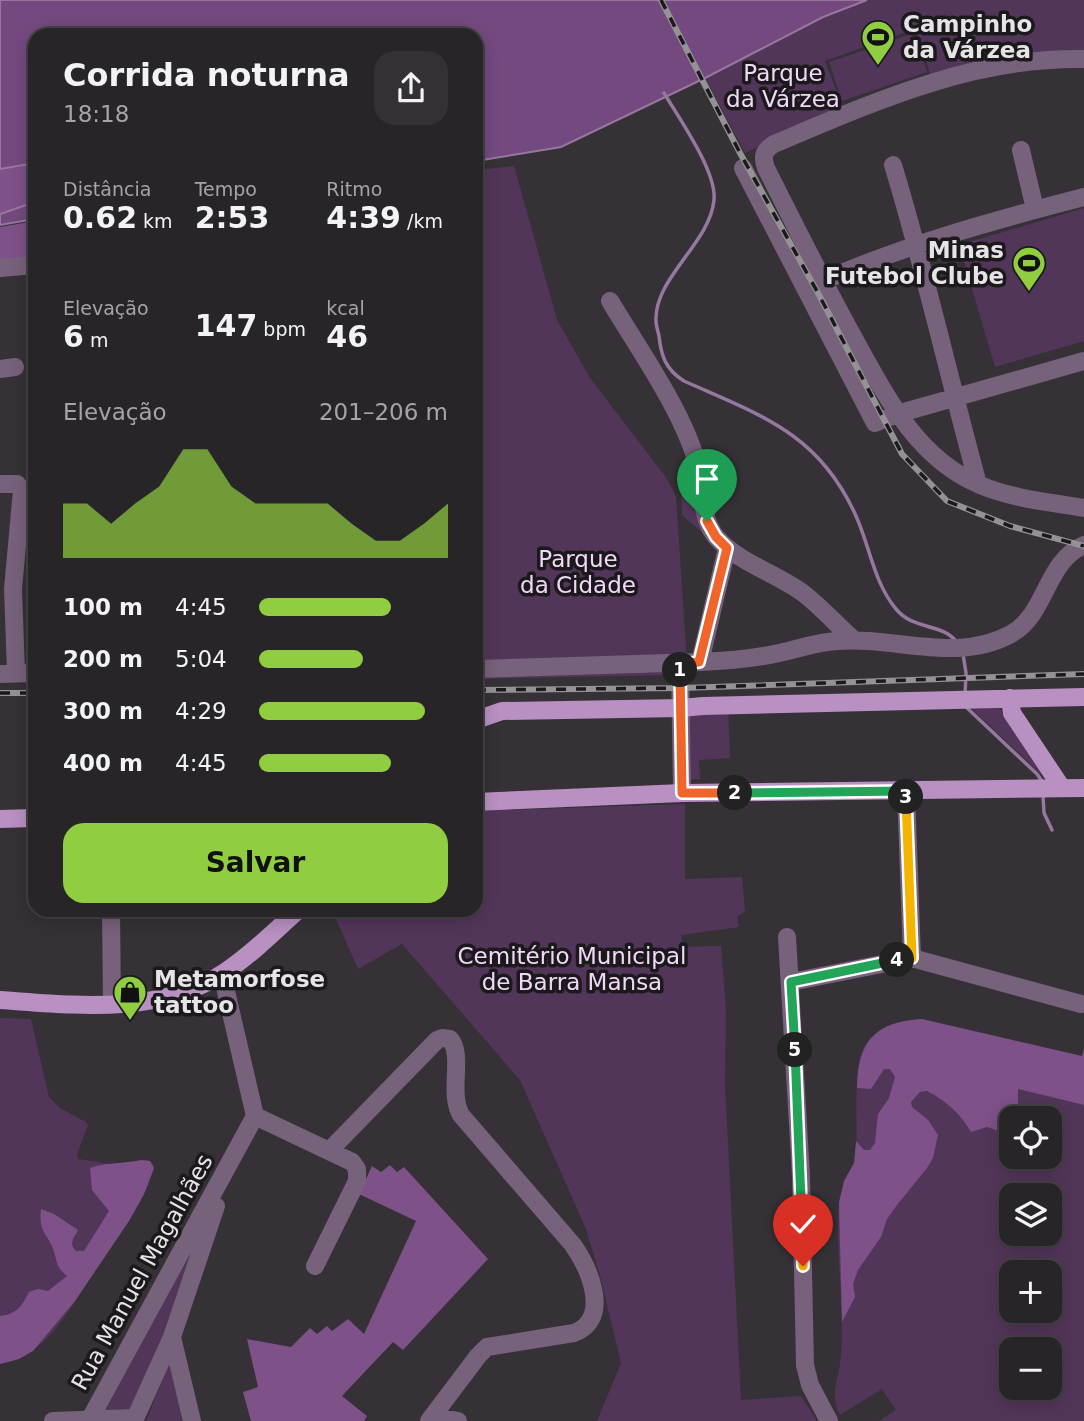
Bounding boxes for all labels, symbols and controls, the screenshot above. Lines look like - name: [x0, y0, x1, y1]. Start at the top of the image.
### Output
- place label: Campinho da Várzea: [903, 11, 1032, 63]
- sports icon: Campinho da Várzea: [859, 18, 897, 67]
- button: share: [374, 51, 448, 125]
- text: Corrida noturna: [63, 56, 350, 94]
- park label: Parque da Várzea: [726, 60, 840, 112]
- text: 18:18: [63, 101, 129, 127]
- text: Distância: [63, 178, 151, 200]
- text: Tempo: [195, 178, 257, 200]
- text: Ritmo: [326, 178, 382, 200]
- text: 0.62: [63, 200, 137, 235]
- text: 2:53: [195, 200, 269, 235]
- text: 4:39: [326, 200, 401, 235]
- text: km: [137, 210, 173, 232]
- text: /km: [401, 210, 443, 232]
- place label: Minas Futebol Clube: [825, 237, 1004, 289]
- sports icon: Minas Futebol Clube: [1010, 244, 1048, 293]
- text: Elevação: [63, 297, 149, 319]
- text: kcal: [326, 297, 365, 319]
- text: 147: [195, 308, 257, 343]
- text: bpm: [257, 318, 306, 340]
- text: 6: [63, 319, 84, 354]
- text: 46: [326, 319, 368, 354]
- text: m: [84, 329, 108, 351]
- text: Elevação: [63, 399, 167, 425]
- text: 201–206 m: [319, 399, 448, 425]
- pin: [677, 449, 737, 521]
- icon: arrive: [688, 460, 726, 498]
- park label: Parque da Cidade: [520, 546, 636, 598]
- text: 100 m: [63, 594, 143, 620]
- text: 4:45: [175, 594, 227, 620]
- text: 200 m: [63, 646, 143, 672]
- text: 5:04: [175, 646, 227, 672]
- pin: 1: [662, 652, 698, 688]
- text: 1: [673, 658, 686, 680]
- text: 300 m: [63, 698, 143, 724]
- text: 4:29: [175, 698, 227, 724]
- text: 400 m: [63, 750, 143, 776]
- text: 4:45: [175, 750, 227, 776]
- pin: 2: [718, 776, 752, 810]
- pin: 3: [888, 780, 923, 814]
- text: 2: [728, 781, 741, 803]
- text: 3: [899, 785, 912, 807]
- button: Salvar: [63, 823, 448, 903]
- pin: 4: [880, 942, 914, 978]
- park label: Cemitério Municipal de Barra Mansa: [458, 943, 686, 995]
- text: 4: [890, 948, 903, 970]
- place label: Metamorfose tattoo: [154, 966, 325, 1018]
- shop icon: Metamorfose tattoo: [111, 973, 149, 1022]
- pin: 5: [778, 1032, 812, 1068]
- text: 5: [788, 1038, 801, 1060]
- map controls: [999, 1106, 1062, 1400]
- button: locate: [999, 1106, 1062, 1169]
- street label: Rua Manuel Magalhães: [66, 1150, 218, 1394]
- button: layers: [999, 1183, 1062, 1246]
- pin: [773, 1194, 833, 1266]
- icon: check: [784, 1205, 822, 1243]
- button: +: [999, 1260, 1062, 1323]
- button: −: [999, 1337, 1062, 1400]

